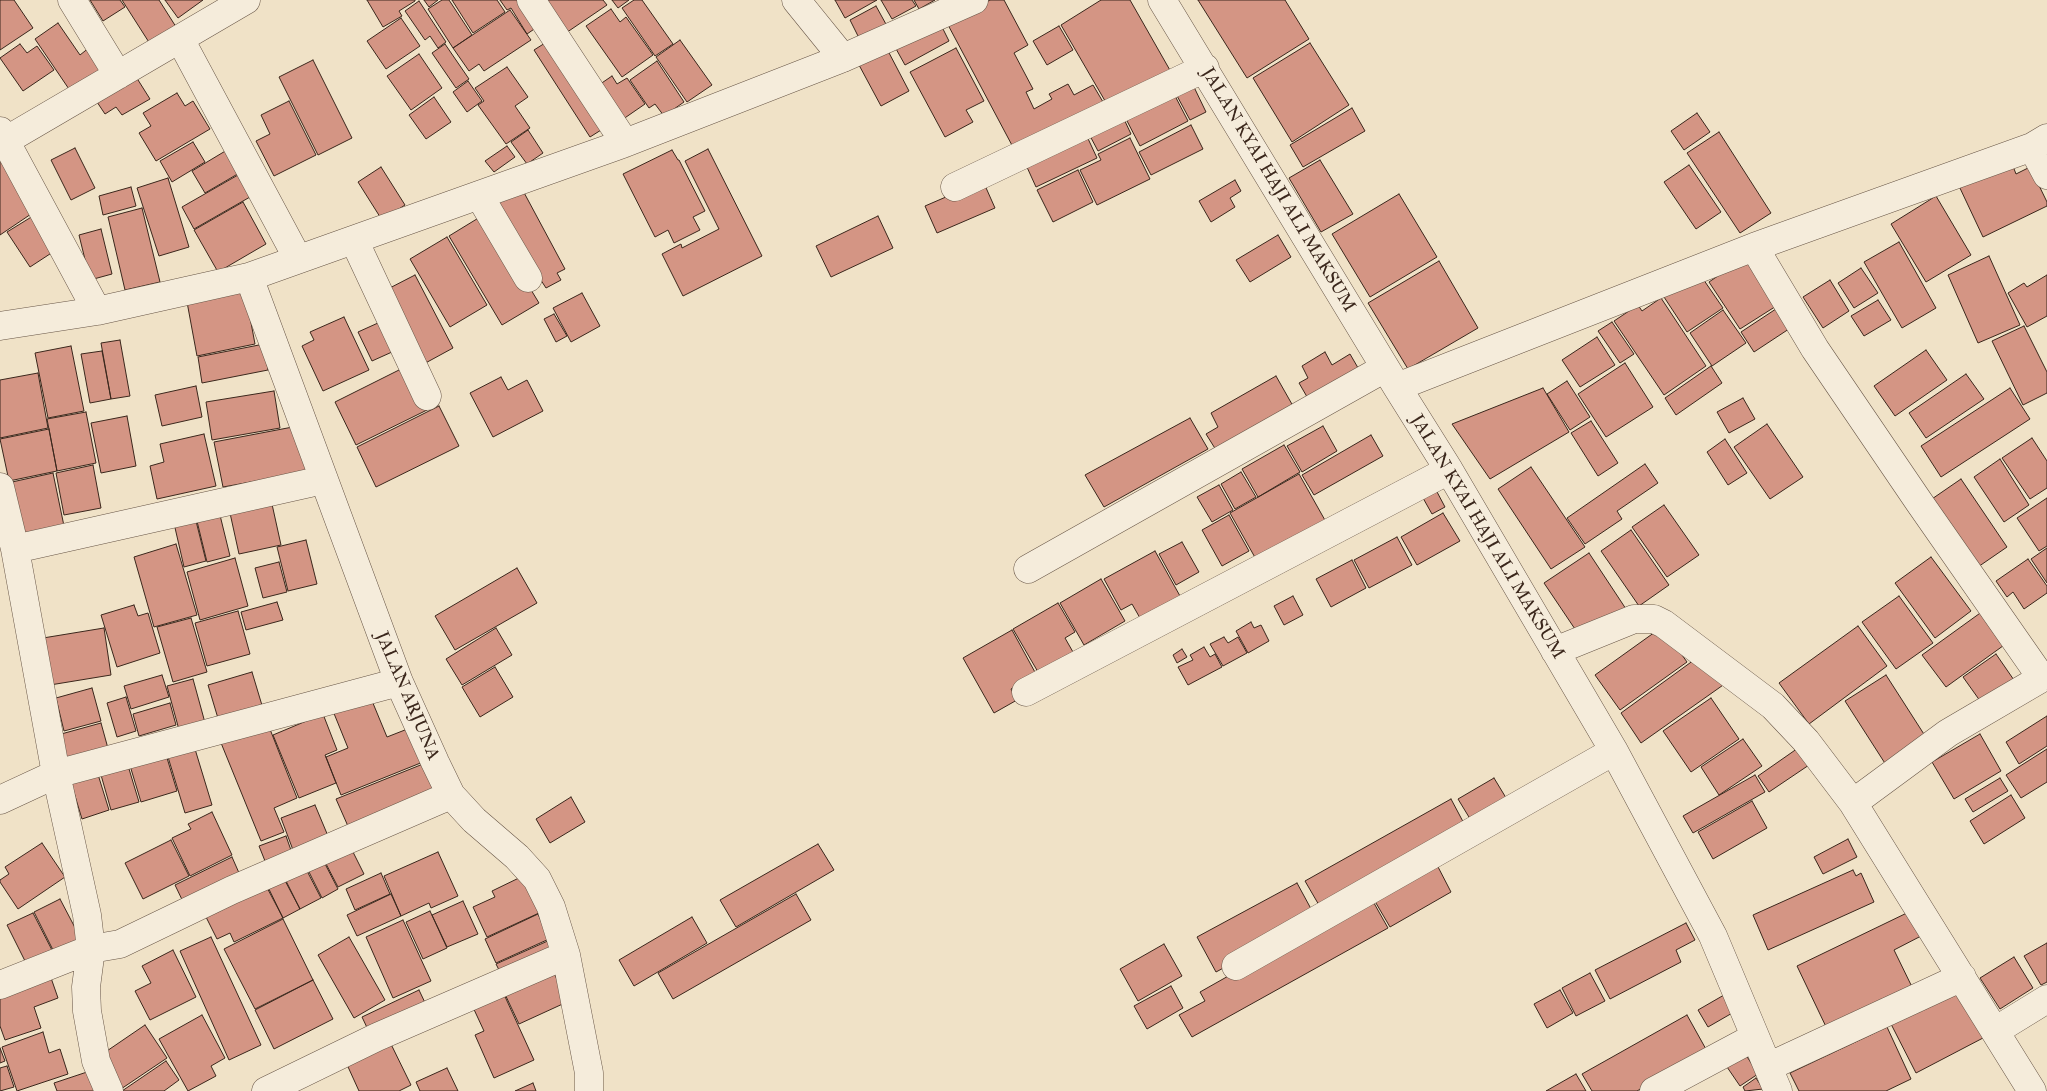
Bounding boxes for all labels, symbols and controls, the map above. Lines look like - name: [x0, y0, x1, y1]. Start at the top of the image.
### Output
- street label: JALAN KYAI HAJI ALI MAKSUM: [1196, 64, 1360, 316]
- street label: JALAN KYAI HAJI ALI MAKSUM: [1405, 411, 1569, 663]
- street label: JALAN ARJUNA: [370, 628, 444, 764]

